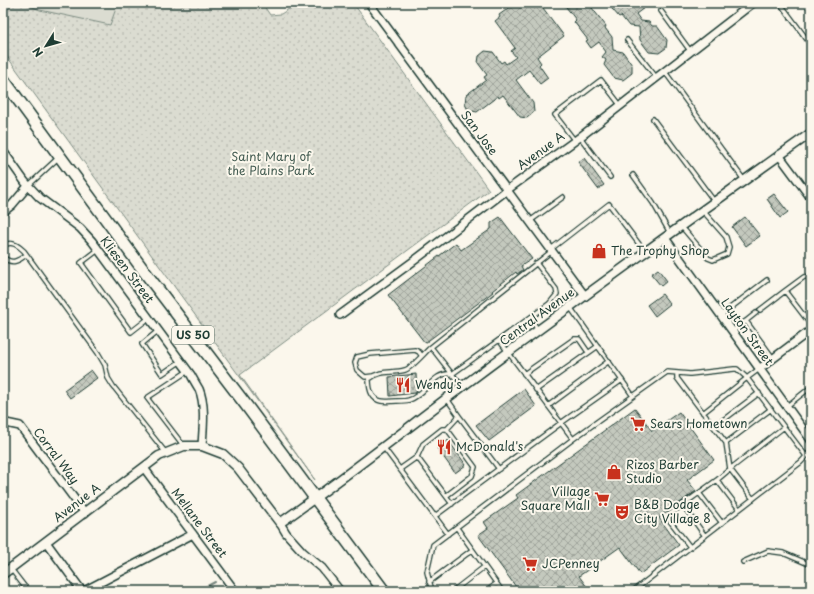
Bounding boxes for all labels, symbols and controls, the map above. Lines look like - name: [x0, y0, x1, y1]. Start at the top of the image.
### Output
- north arrow: [26, 26, 66, 66]
- text: N: [28, 43, 47, 61]
- street label: San Jose: [457, 106, 503, 158]
- street label: Avenue A: [513, 127, 568, 174]
- park label: Saint Mary of the Plains Park: [227, 147, 315, 179]
- street label: Kliesen Street: [97, 232, 159, 307]
- place label: The Trophy Shop: [611, 241, 709, 259]
- shop icon: The Trophy Shop: [590, 242, 608, 260]
- street label: Central Avenue: [495, 283, 578, 350]
- street label: Layton Street: [717, 294, 778, 369]
- road number: US 50: [172, 326, 214, 344]
- place label: Wendy's: [415, 375, 462, 393]
- restaurant icon: Wendy's: [394, 376, 412, 394]
- place label: Sears Hometown: [650, 414, 747, 432]
- supermarket icon: Sears Hometown: [629, 415, 647, 433]
- street label: Corral Way: [29, 423, 84, 488]
- place label: McDonald's: [456, 437, 524, 455]
- restaurant icon: McDonald's: [435, 438, 453, 456]
- place label: Rizos Barber Studio: [626, 455, 699, 487]
- shop icon: Rizos Barber Studio: [605, 463, 623, 481]
- street label: Avenue A: [49, 479, 104, 526]
- place label: Village Square Mall: [520, 482, 590, 514]
- street label: Mellane Street: [168, 484, 232, 561]
- supermarket icon: Village Square Mall: [593, 490, 611, 508]
- place label: B&B Dodge City Village 8: [634, 495, 711, 527]
- theatre icon: B&B Dodge City Village 8: [613, 503, 631, 521]
- place label: JCPenney: [542, 554, 600, 572]
- supermarket icon: JCPenney: [521, 555, 539, 573]

